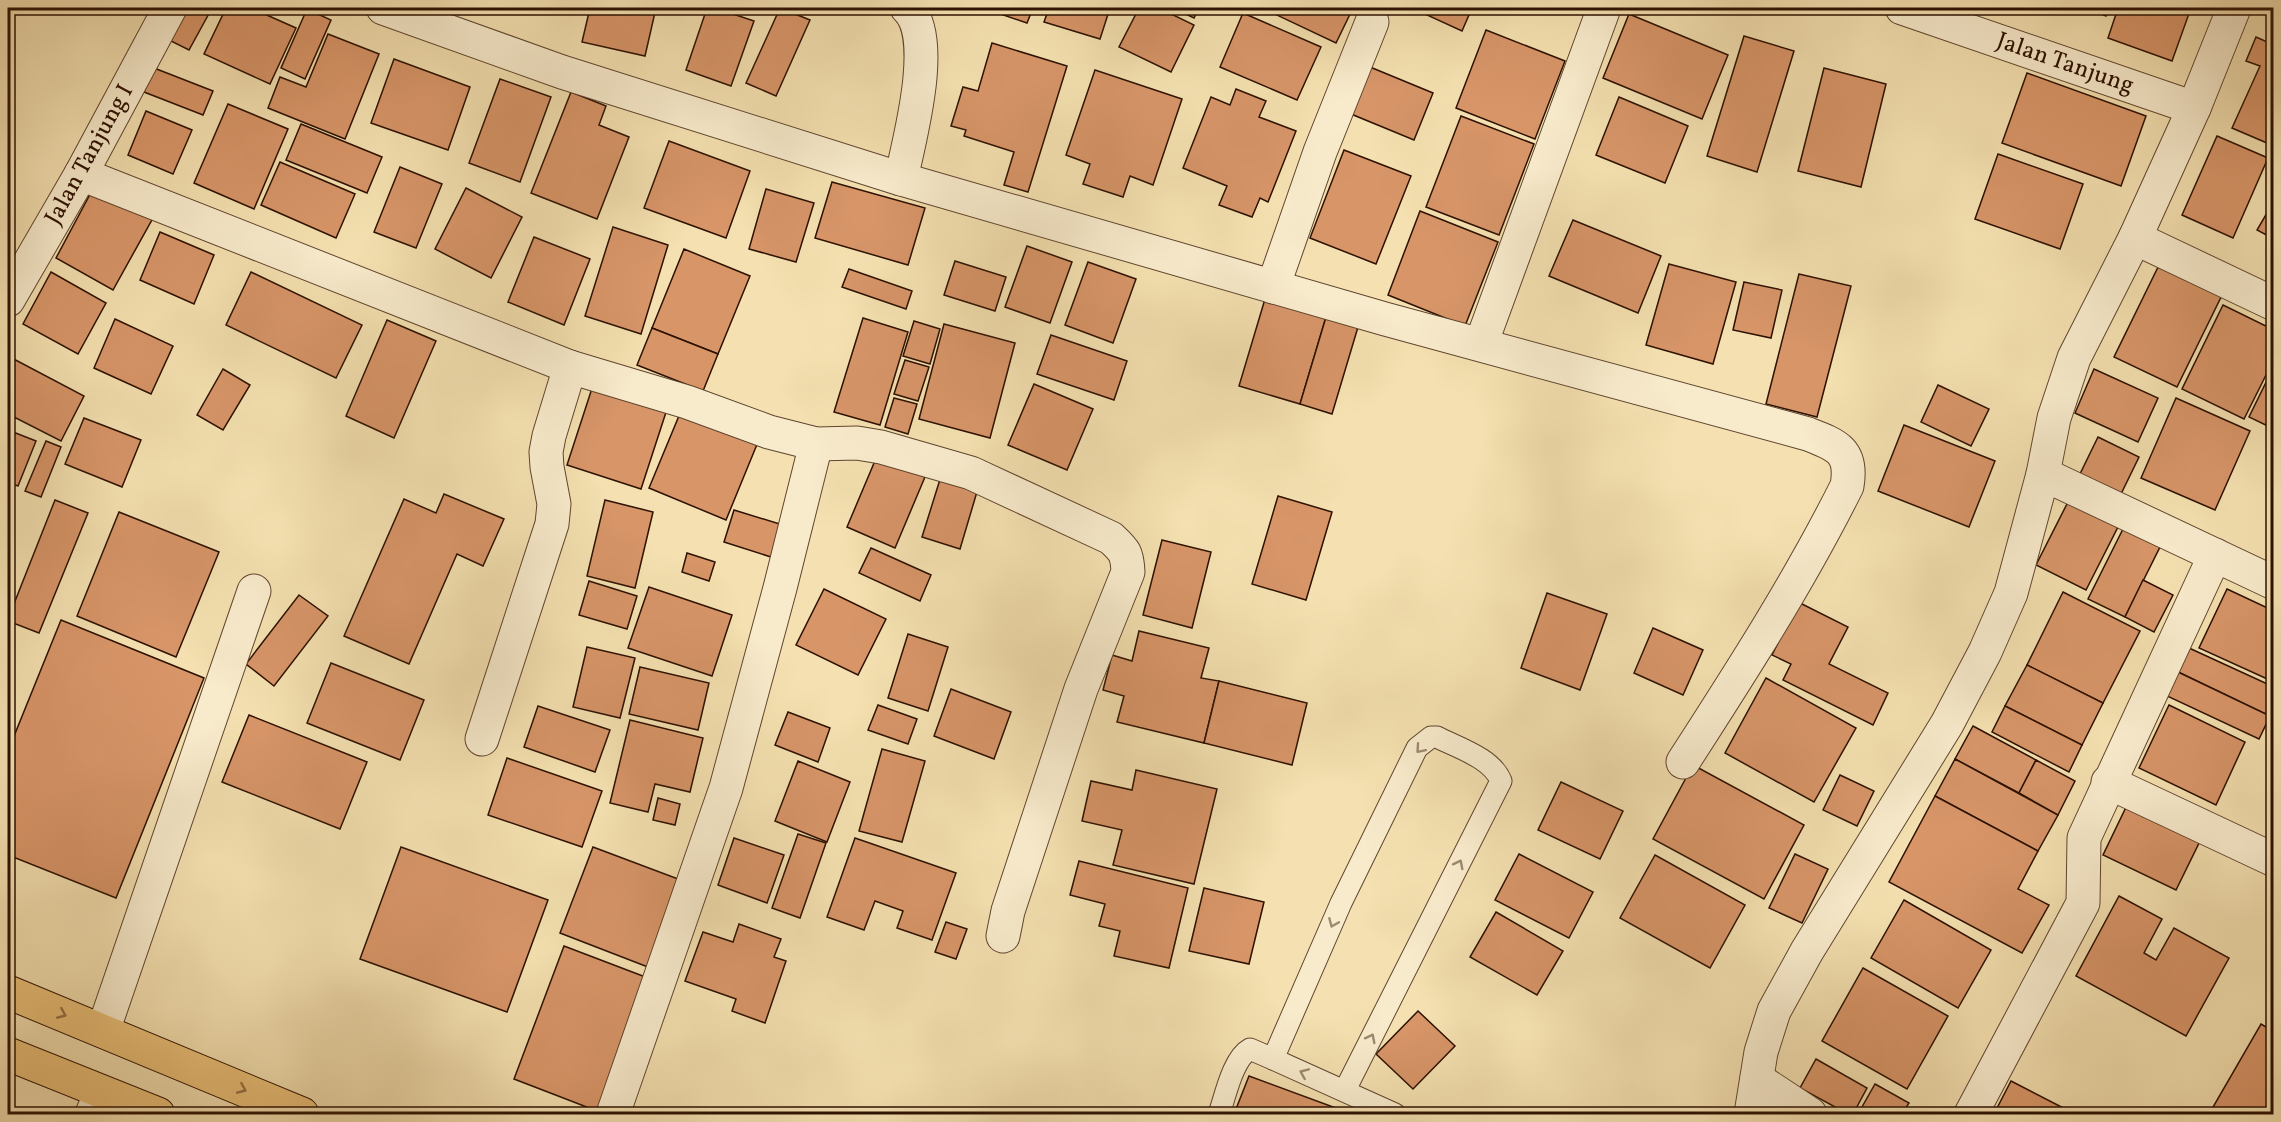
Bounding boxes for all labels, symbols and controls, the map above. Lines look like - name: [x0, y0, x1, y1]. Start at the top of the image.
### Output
- street label: Jalan Tanjung: [1992, 25, 2138, 103]
- street label: Jalan Tanjung I: [37, 78, 143, 232]
- one-way arrow: [1416, 742, 1427, 753]
- one-way arrow: [1452, 859, 1464, 870]
- one-way arrow: [1328, 916, 1340, 927]
- one-way arrow: [55, 1007, 66, 1019]
- one-way arrow: [1364, 1033, 1376, 1044]
- one-way arrow: [1300, 1068, 1311, 1080]
- one-way arrow: [235, 1082, 246, 1094]

